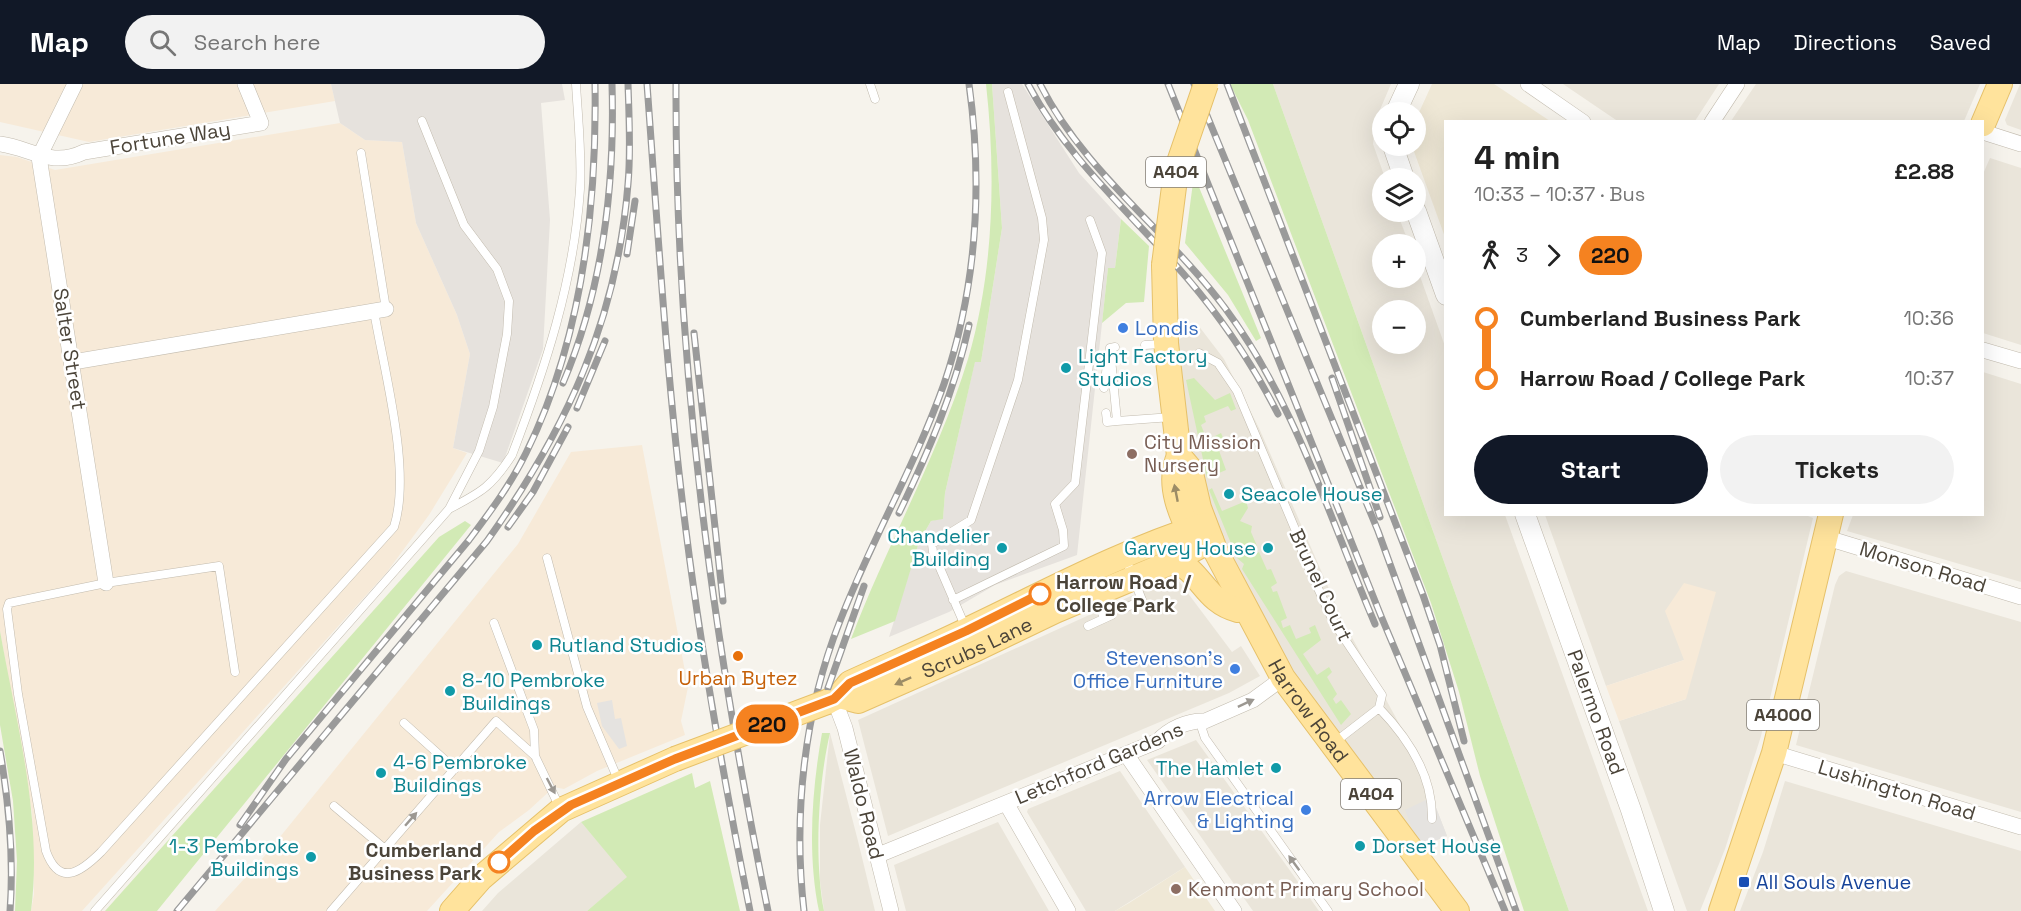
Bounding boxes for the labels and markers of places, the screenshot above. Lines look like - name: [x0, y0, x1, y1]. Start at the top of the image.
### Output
- place label: Londis: [1135, 315, 1199, 341]
- marker: Londis: [1116, 321, 1130, 335]
- place label: Light Factory Studios: [1078, 343, 1207, 392]
- marker: Light Factory Studios: [1059, 361, 1073, 375]
- place label: City Mission Nursery: [1144, 429, 1261, 478]
- marker: City Mission Nursery: [1125, 447, 1139, 461]
- place label: Seacole House: [1241, 481, 1383, 507]
- marker: Seacole House: [1222, 487, 1236, 501]
- place label: Chandelier Building: [887, 523, 990, 572]
- place label: Garvey House: [1124, 535, 1256, 561]
- marker: Chandelier Building: [995, 541, 1009, 555]
- marker: Garvey House: [1261, 541, 1275, 555]
- place label: Harrow Road / College Park: [1056, 569, 1192, 618]
- marker: Harrow Road / College Park: [1029, 583, 1051, 605]
- place label: Rutland Studios: [549, 632, 704, 658]
- marker: Rutland Studios: [530, 638, 544, 652]
- place label: Stevenson's Office Furniture: [1073, 645, 1223, 694]
- marker: Urban Bytez: [731, 649, 745, 663]
- marker: Stevenson's Office Furniture: [1228, 662, 1242, 676]
- place label: Urban Bytez: [679, 665, 797, 691]
- place label: 8-10 Pembroke Buildings: [462, 667, 605, 716]
- marker: 8-10 Pembroke Buildings: [443, 684, 457, 698]
- place label: 4-6 Pembroke Buildings: [393, 749, 527, 798]
- place label: The Hamlet: [1156, 755, 1264, 781]
- marker: The Hamlet: [1269, 761, 1283, 775]
- marker: 4-6 Pembroke Buildings: [374, 766, 388, 780]
- place label: Arrow Electrical & Lighting: [1144, 785, 1294, 834]
- marker: Arrow Electrical & Lighting: [1299, 803, 1313, 817]
- place label: 1-3 Pembroke Buildings: [169, 833, 299, 882]
- place label: Dorset House: [1372, 833, 1501, 859]
- place label: Cumberland Business Park: [348, 837, 482, 886]
- marker: Dorset House: [1353, 839, 1367, 853]
- marker: 1-3 Pembroke Buildings: [304, 850, 318, 864]
- marker: Cumberland Business Park: [488, 851, 510, 873]
- place label: All Souls Avenue: [1756, 869, 1911, 895]
- marker: All Souls Avenue: [1737, 875, 1751, 889]
- place label: Kenmont Primary School: [1188, 876, 1424, 902]
- marker: Kenmont Primary School: [1169, 882, 1183, 896]

